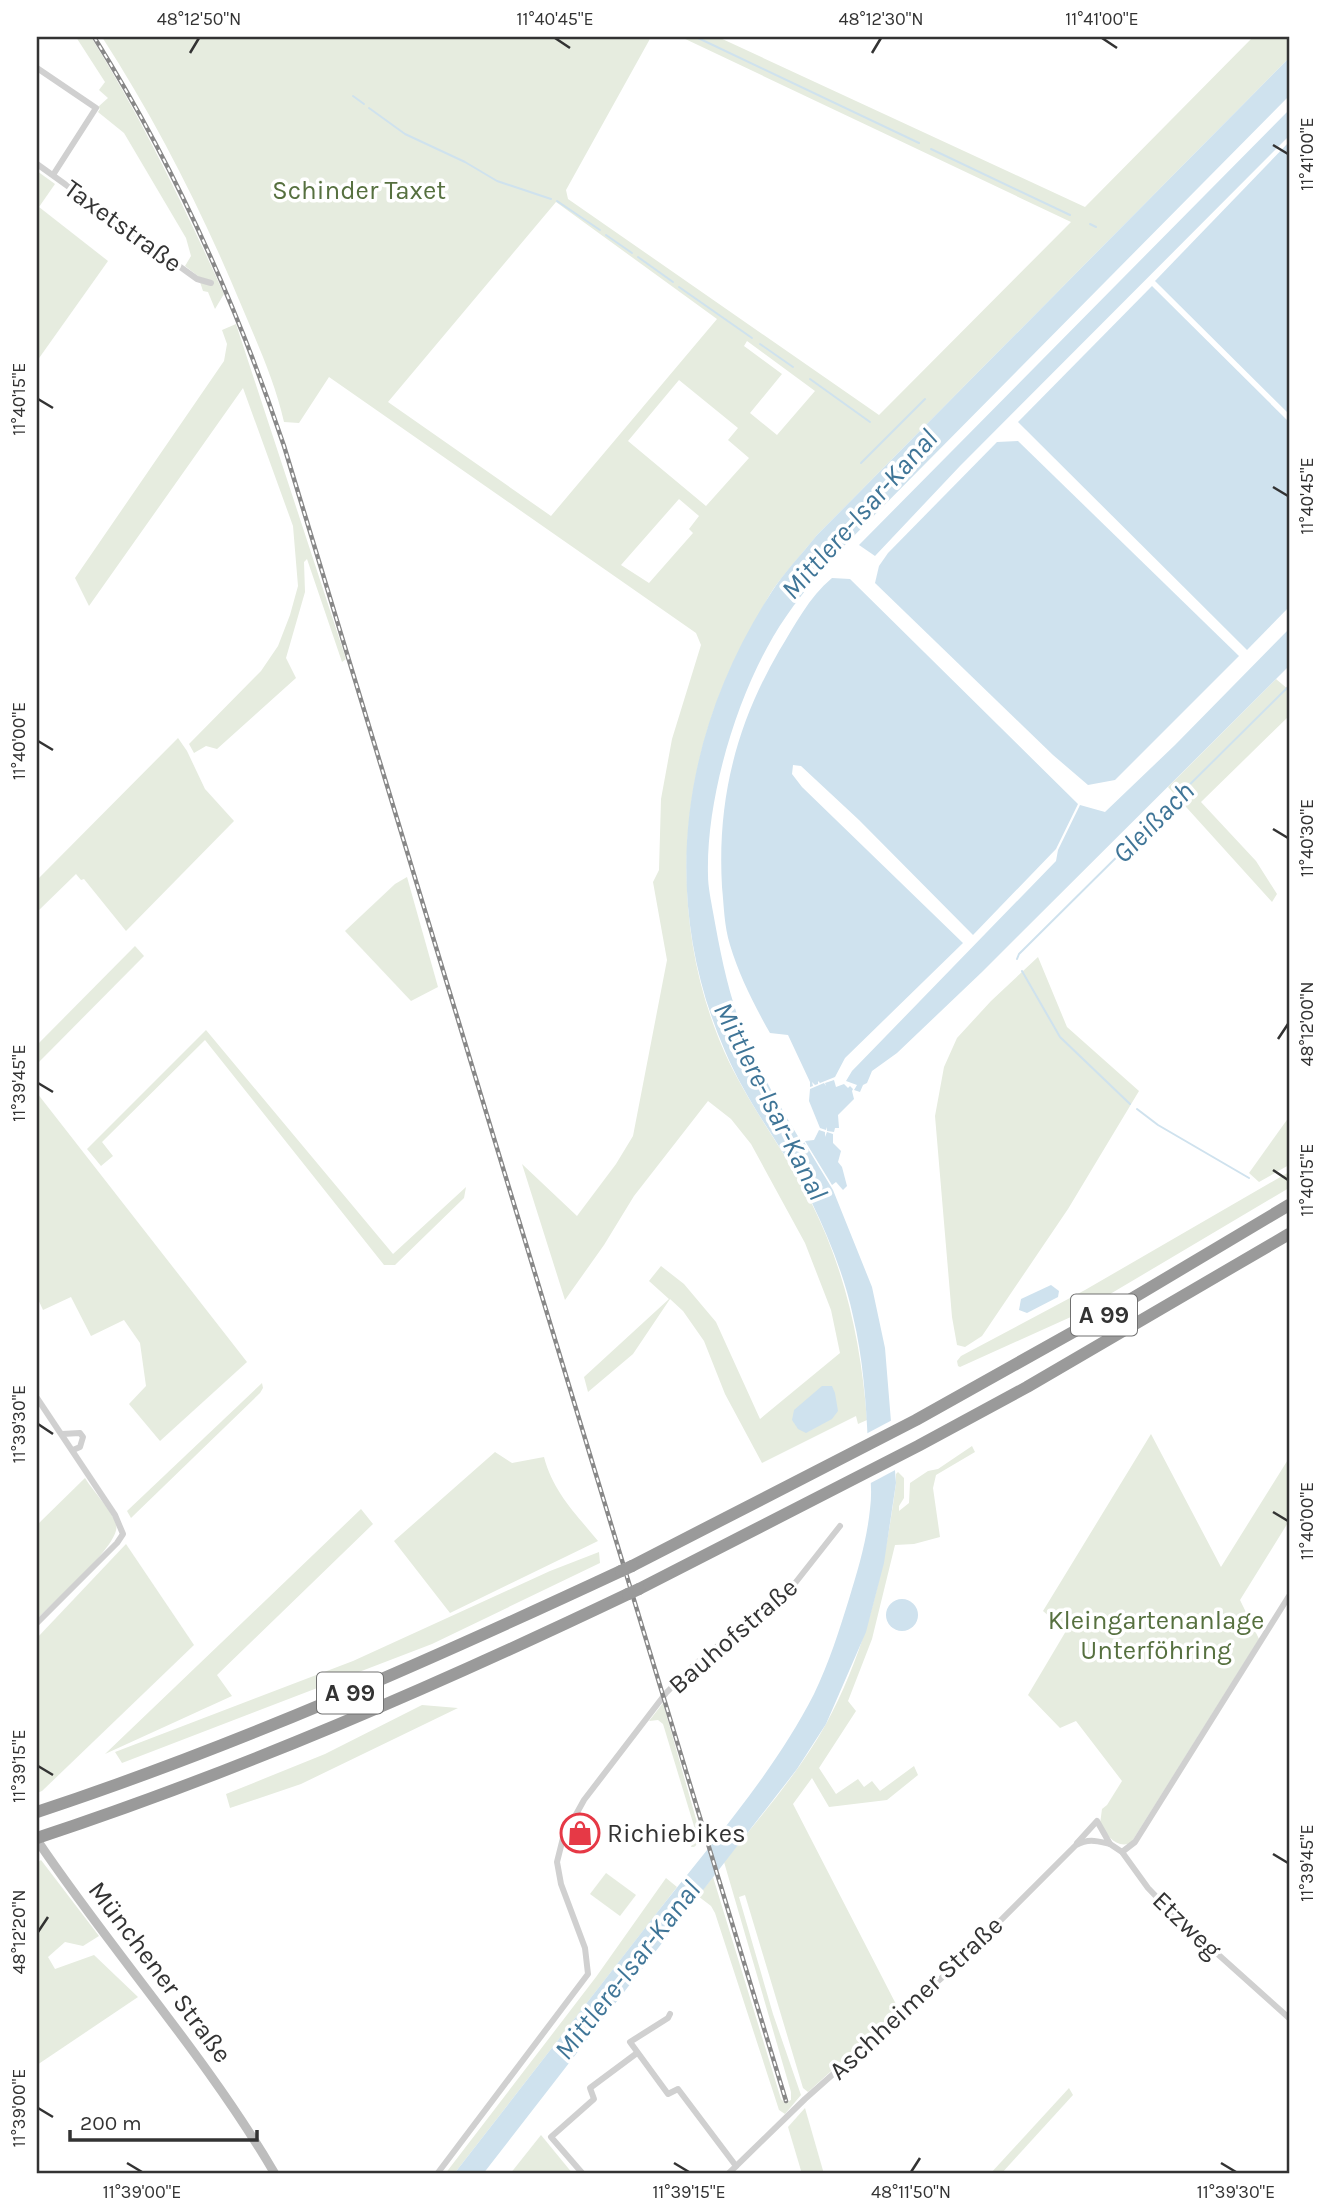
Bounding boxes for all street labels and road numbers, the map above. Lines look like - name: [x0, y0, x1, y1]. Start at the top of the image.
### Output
- street label: Taxetstraße: [58, 173, 188, 279]
- road number: A 99: [1071, 1294, 1137, 1336]
- street label: Bauhofstraße: [662, 1572, 804, 1700]
- road number: A 99: [317, 1672, 383, 1714]
- street label: Münchener Straße: [82, 1875, 238, 2069]
- street label: Etzweg: [1146, 1885, 1228, 1965]
- street label: Aschheimer Straße: [823, 1910, 1009, 2086]

